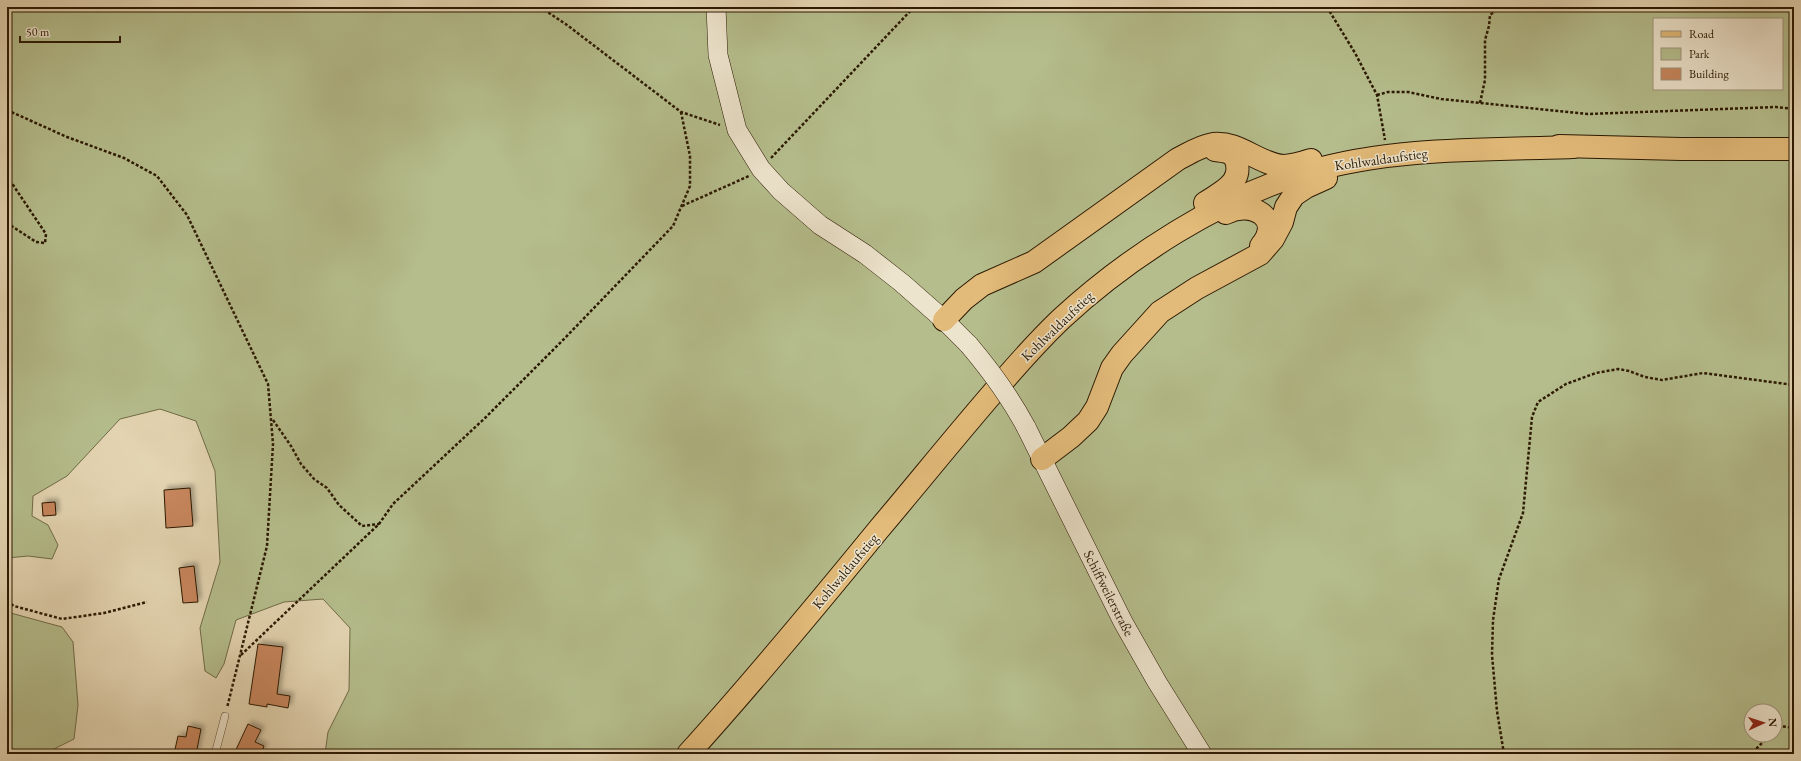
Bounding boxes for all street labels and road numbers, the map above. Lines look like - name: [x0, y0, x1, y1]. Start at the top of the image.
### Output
- street label: Kohlwaldaufstieg: [1333, 143, 1429, 174]
- street label: Kohlwaldaufstieg: [1017, 286, 1098, 365]
- street label: Kohlwaldaufstieg: [808, 529, 883, 613]
- street label: Schiffweilerstraße: [1080, 547, 1139, 640]

